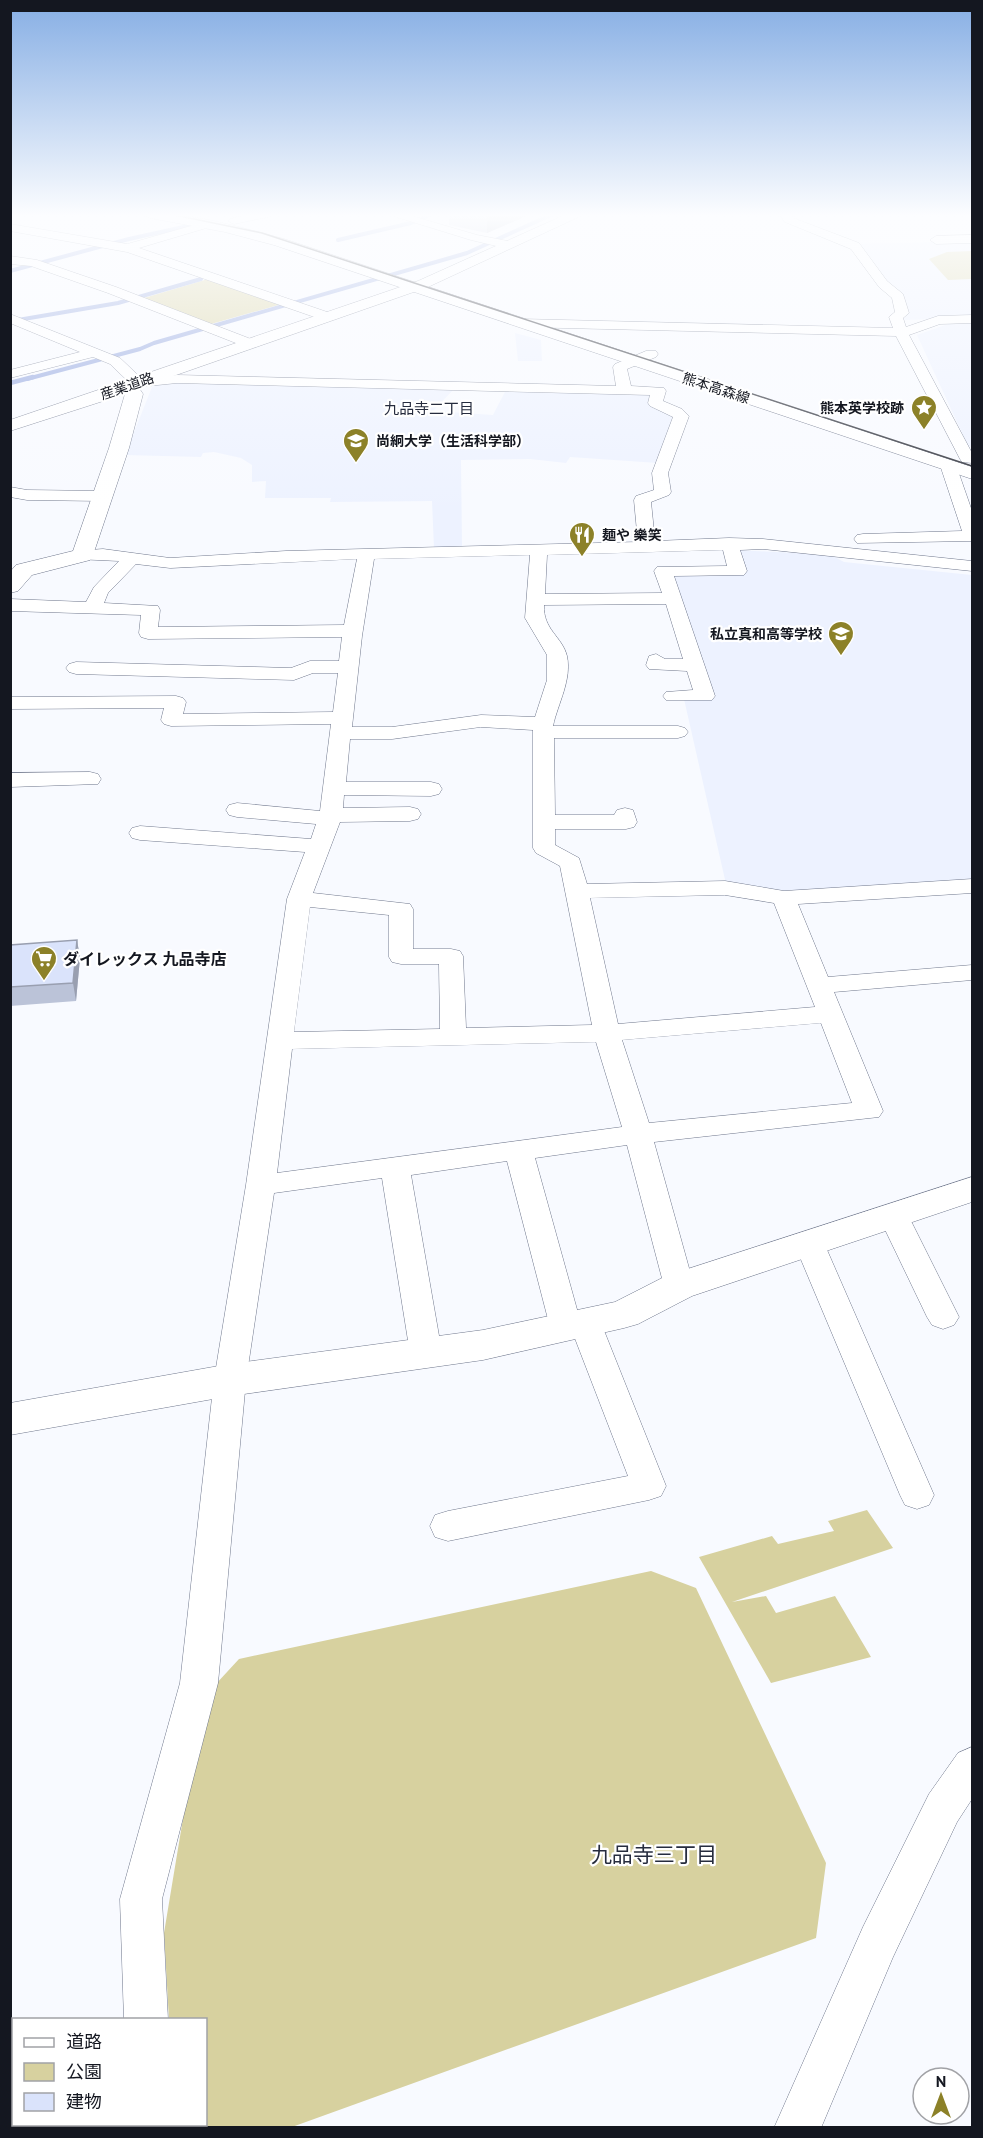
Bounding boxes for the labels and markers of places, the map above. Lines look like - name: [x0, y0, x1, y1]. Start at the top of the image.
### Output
- place icon: 熊本英学校跡: [909, 393, 939, 431]
- place label: 熊本英学校跡: [820, 399, 904, 417]
- school or university icon: 尚絅大学（生活科学部）: [341, 426, 371, 464]
- place label: 尚絅大学（生活科学部）: [376, 432, 530, 450]
- restaurant icon: 麺や 樂笑: [567, 520, 597, 558]
- place label: 麺や 樂笑: [602, 526, 662, 544]
- school or university icon: 私立真和高等学校: [826, 619, 856, 657]
- place label: 私立真和高等学校: [710, 625, 822, 643]
- supermarket icon: ダイレックス 九品寺店: [29, 944, 59, 982]
- place label: ダイレックス 九品寺店: [63, 949, 227, 969]

